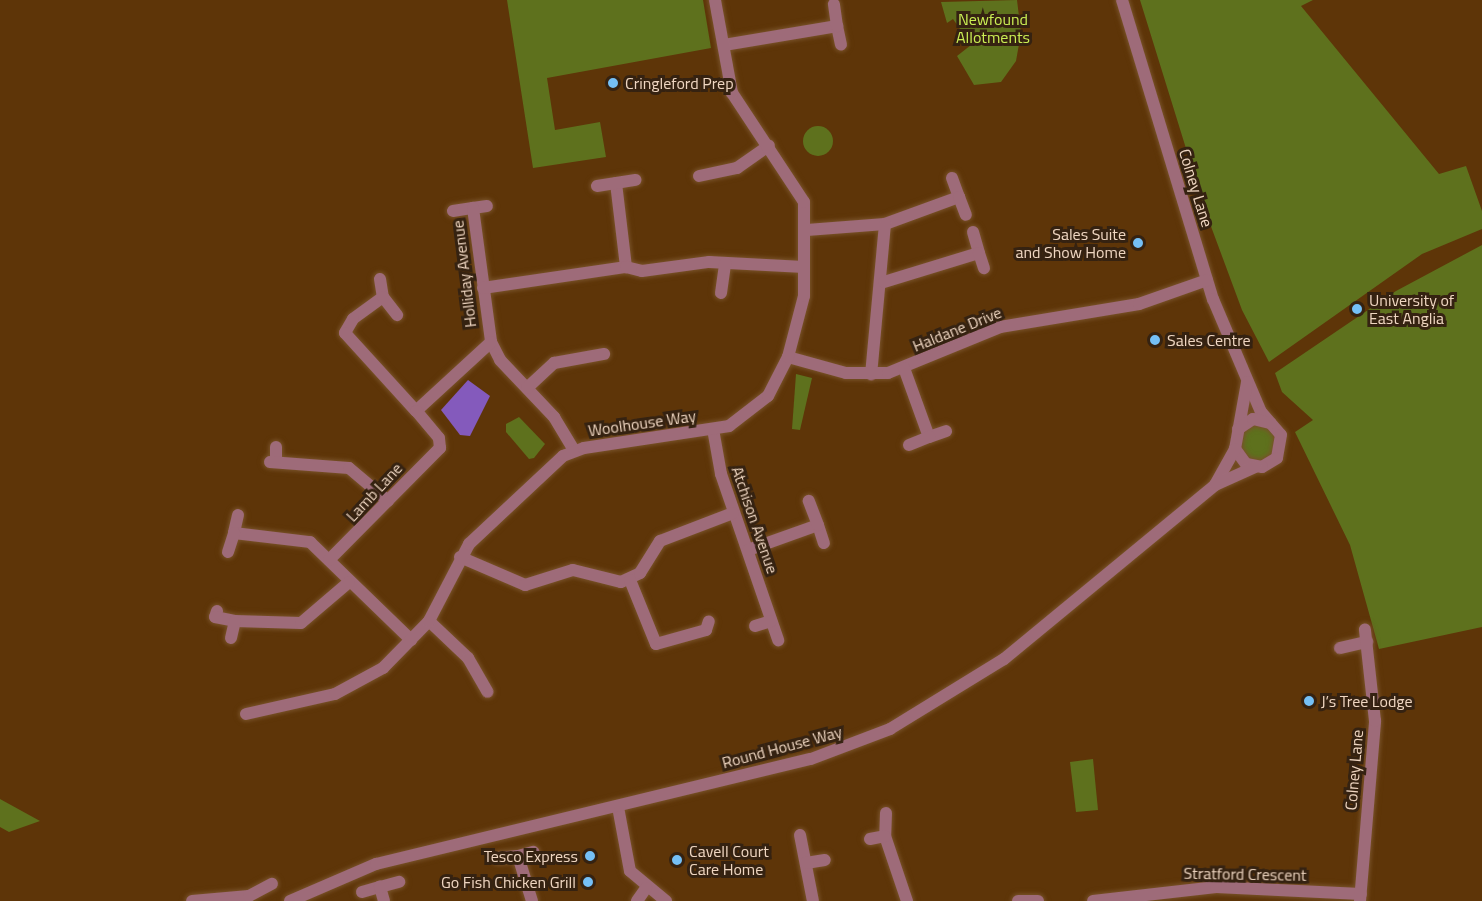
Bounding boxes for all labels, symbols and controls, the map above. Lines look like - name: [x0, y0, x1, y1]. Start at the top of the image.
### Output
- park label: Newfound Allotments: [956, 9, 1030, 47]
- place label: Cringleford Prep: [625, 73, 734, 93]
- marker: Cringleford Prep: [606, 76, 620, 90]
- street label: Colney Lane: [1175, 147, 1217, 229]
- street label: Holliday Avenue: [448, 219, 480, 329]
- place label: Sales Suite and Show Home: [1015, 224, 1126, 262]
- marker: Sales Suite and Show Home: [1131, 236, 1145, 250]
- place label: University of East Anglia: [1369, 290, 1454, 328]
- street label: Haldane Drive: [910, 302, 1004, 356]
- marker: University of East Anglia: [1350, 302, 1364, 316]
- place label: Sales Centre: [1167, 330, 1251, 350]
- marker: Sales Centre: [1148, 333, 1162, 347]
- street label: Woolhouse Way: [587, 406, 697, 440]
- street label: Lamb Lane: [342, 459, 406, 525]
- street label: Atchison Avenue: [728, 464, 782, 576]
- place label: J’s Tree Lodge: [1321, 691, 1413, 711]
- marker: J’s Tree Lodge: [1302, 694, 1316, 708]
- street label: Round House Way: [720, 722, 844, 772]
- street label: Colney Lane: [1341, 729, 1367, 811]
- place label: Cavell Court Care Home: [689, 841, 769, 879]
- place label: Tesco Express: [484, 846, 578, 866]
- marker: Tesco Express: [583, 849, 597, 863]
- marker: Cavell Court Care Home: [670, 853, 684, 867]
- street label: Stratford Crescent: [1183, 863, 1307, 885]
- place label: Go Fish Chicken Grill: [441, 872, 576, 892]
- marker: Go Fish Chicken Grill: [581, 875, 595, 889]

